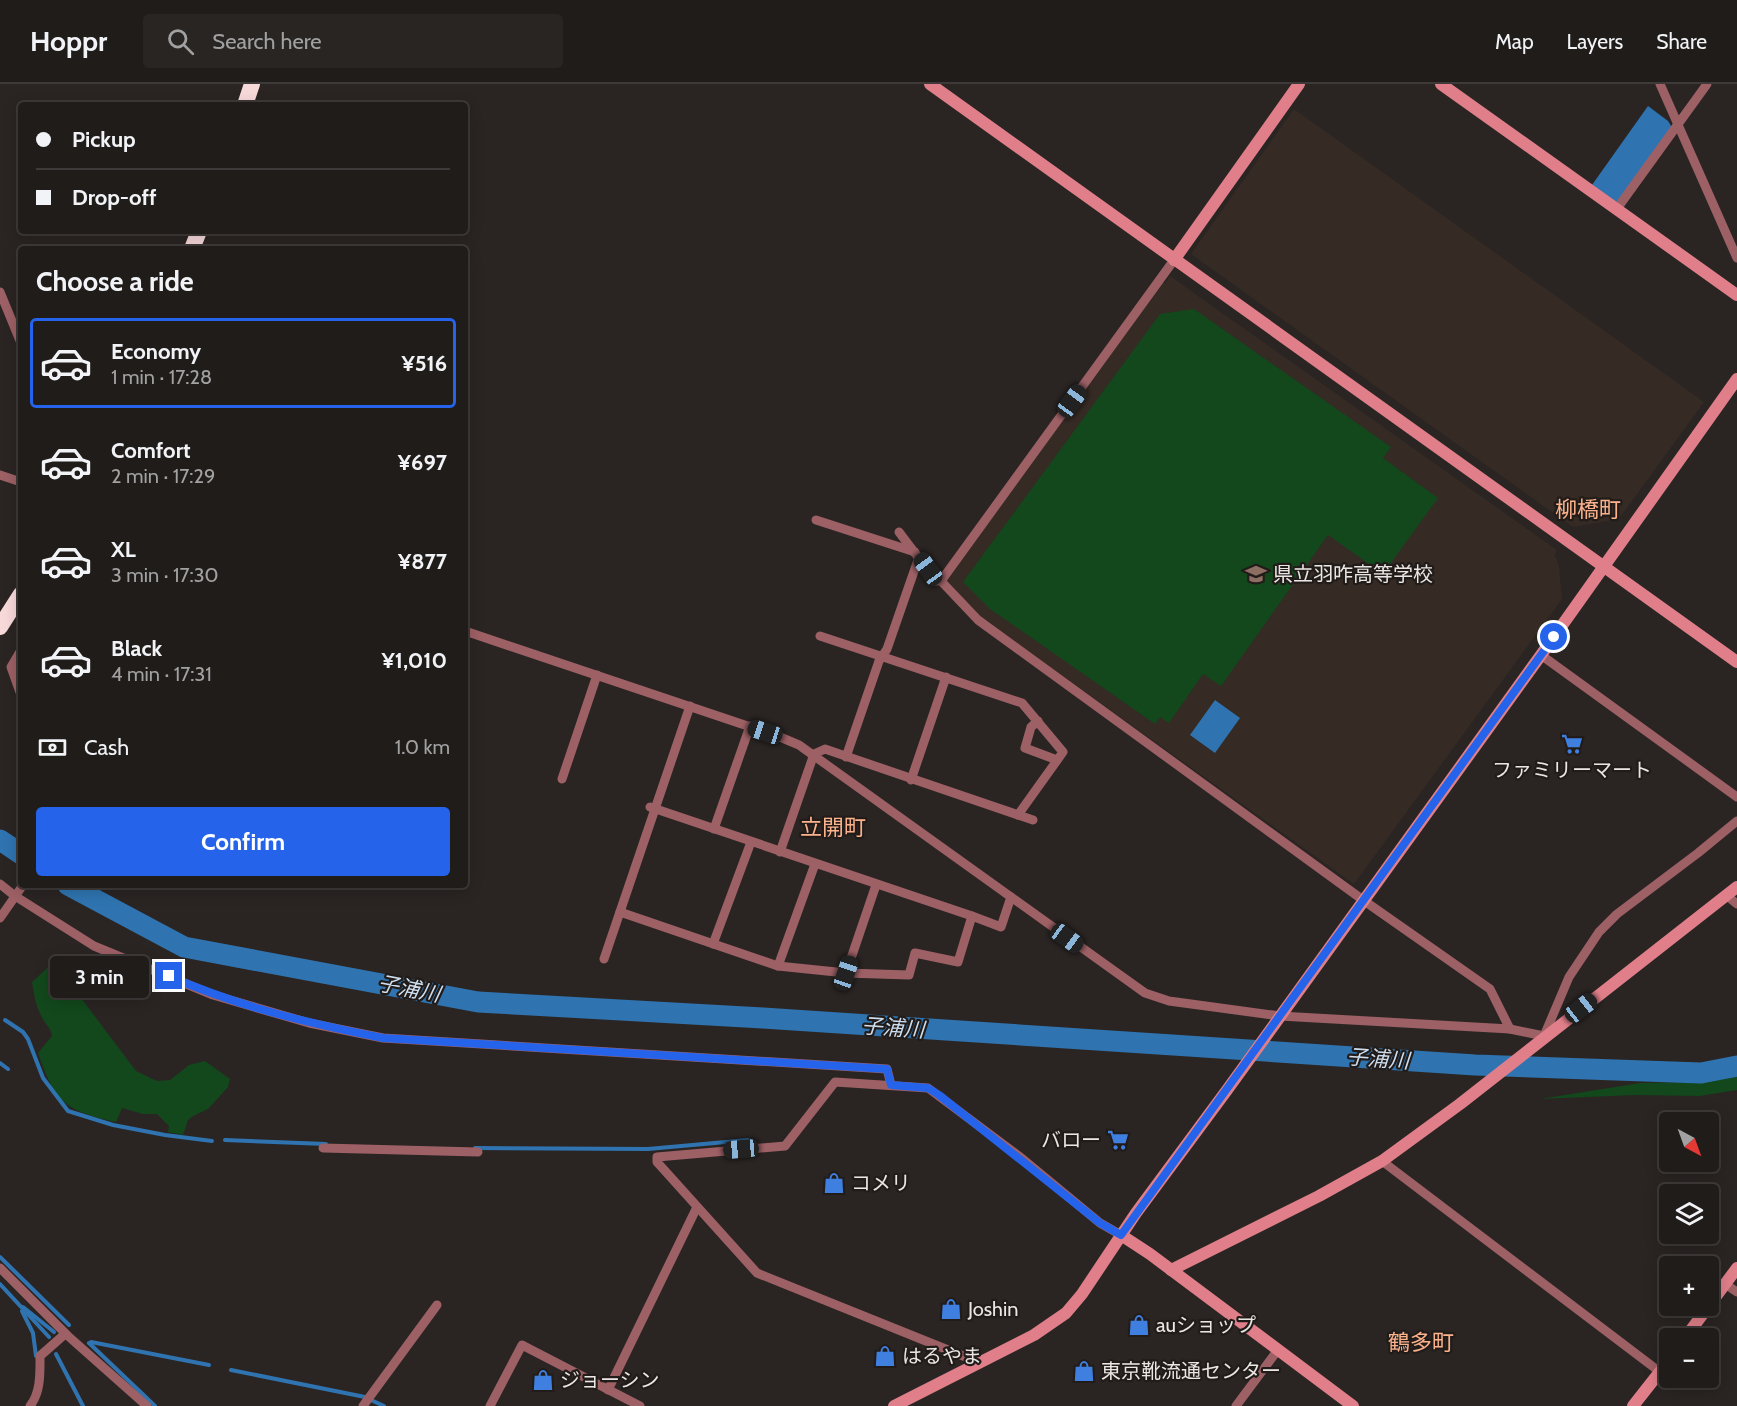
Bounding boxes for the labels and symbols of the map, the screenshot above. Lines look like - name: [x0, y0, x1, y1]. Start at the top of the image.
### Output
- car: [1054, 381, 1090, 421]
- district label: 柳橋町: [1555, 496, 1621, 523]
- car: [910, 549, 946, 589]
- school or university icon: 県立羽咋高等学校: [1244, 562, 1268, 586]
- place label: 県立羽咋高等学校: [1273, 562, 1433, 586]
- route start: [1540, 623, 1567, 650]
- car: [745, 718, 785, 746]
- supermarket icon: ファミリーマート: [1560, 732, 1584, 756]
- place label: ファミリーマート: [1492, 758, 1652, 782]
- district label: 立開町: [800, 814, 866, 841]
- car: [1047, 920, 1087, 956]
- car: [832, 953, 860, 993]
- callout: 3 min: [49, 955, 148, 997]
- route end: [155, 962, 182, 989]
- water label: 子浦川: [376, 970, 444, 1007]
- car: [1561, 990, 1601, 1026]
- water label: 子浦川: [861, 1013, 927, 1042]
- water label: 子浦川: [1346, 1044, 1412, 1073]
- north arrow: [1659, 1112, 1719, 1172]
- place label: バロー: [1041, 1128, 1101, 1152]
- supermarket icon: バロー: [1106, 1128, 1130, 1152]
- car: [722, 1138, 760, 1160]
- shop icon: コメリ: [822, 1171, 846, 1195]
- place label: コメリ: [851, 1171, 911, 1195]
- shop icon: Joshin: [939, 1297, 963, 1321]
- place label: Joshin: [967, 1297, 1018, 1321]
- shop icon: auショップ: [1127, 1313, 1151, 1337]
- place label: auショップ: [1156, 1313, 1256, 1337]
- district label: 鶴多町: [1388, 1329, 1454, 1356]
- shop icon: はるやま: [873, 1344, 897, 1368]
- place label: はるやま: [902, 1344, 982, 1368]
- shop icon: 東京靴流通センター: [1072, 1359, 1096, 1383]
- place label: 東京靴流通センター: [1101, 1359, 1281, 1383]
- shop icon: ジョーシン: [531, 1368, 555, 1392]
- place label: ジョーシン: [560, 1368, 660, 1392]

